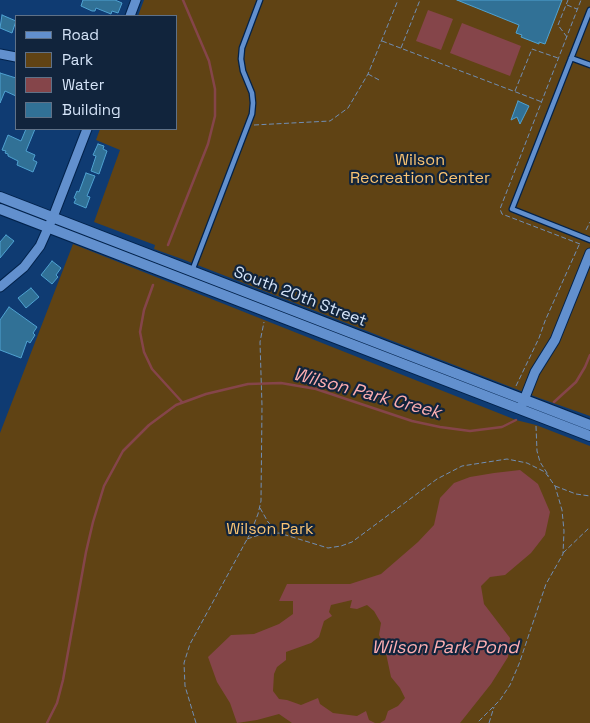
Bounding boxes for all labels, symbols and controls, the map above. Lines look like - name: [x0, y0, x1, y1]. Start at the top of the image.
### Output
- legend: [15, 15, 178, 130]
- text: Road: [62, 25, 99, 44]
- text: Park: [62, 50, 93, 69]
- text: Water: [62, 75, 104, 94]
- text: Building: [62, 100, 121, 119]
- park label: Wilson Recreation Center: [350, 151, 490, 189]
- street label: South 20th Street: [231, 263, 369, 331]
- water label: Wilson Park Creek: [291, 364, 443, 424]
- park label: Wilson Park: [226, 520, 314, 540]
- water label: Wilson Park Pond: [371, 637, 519, 659]

